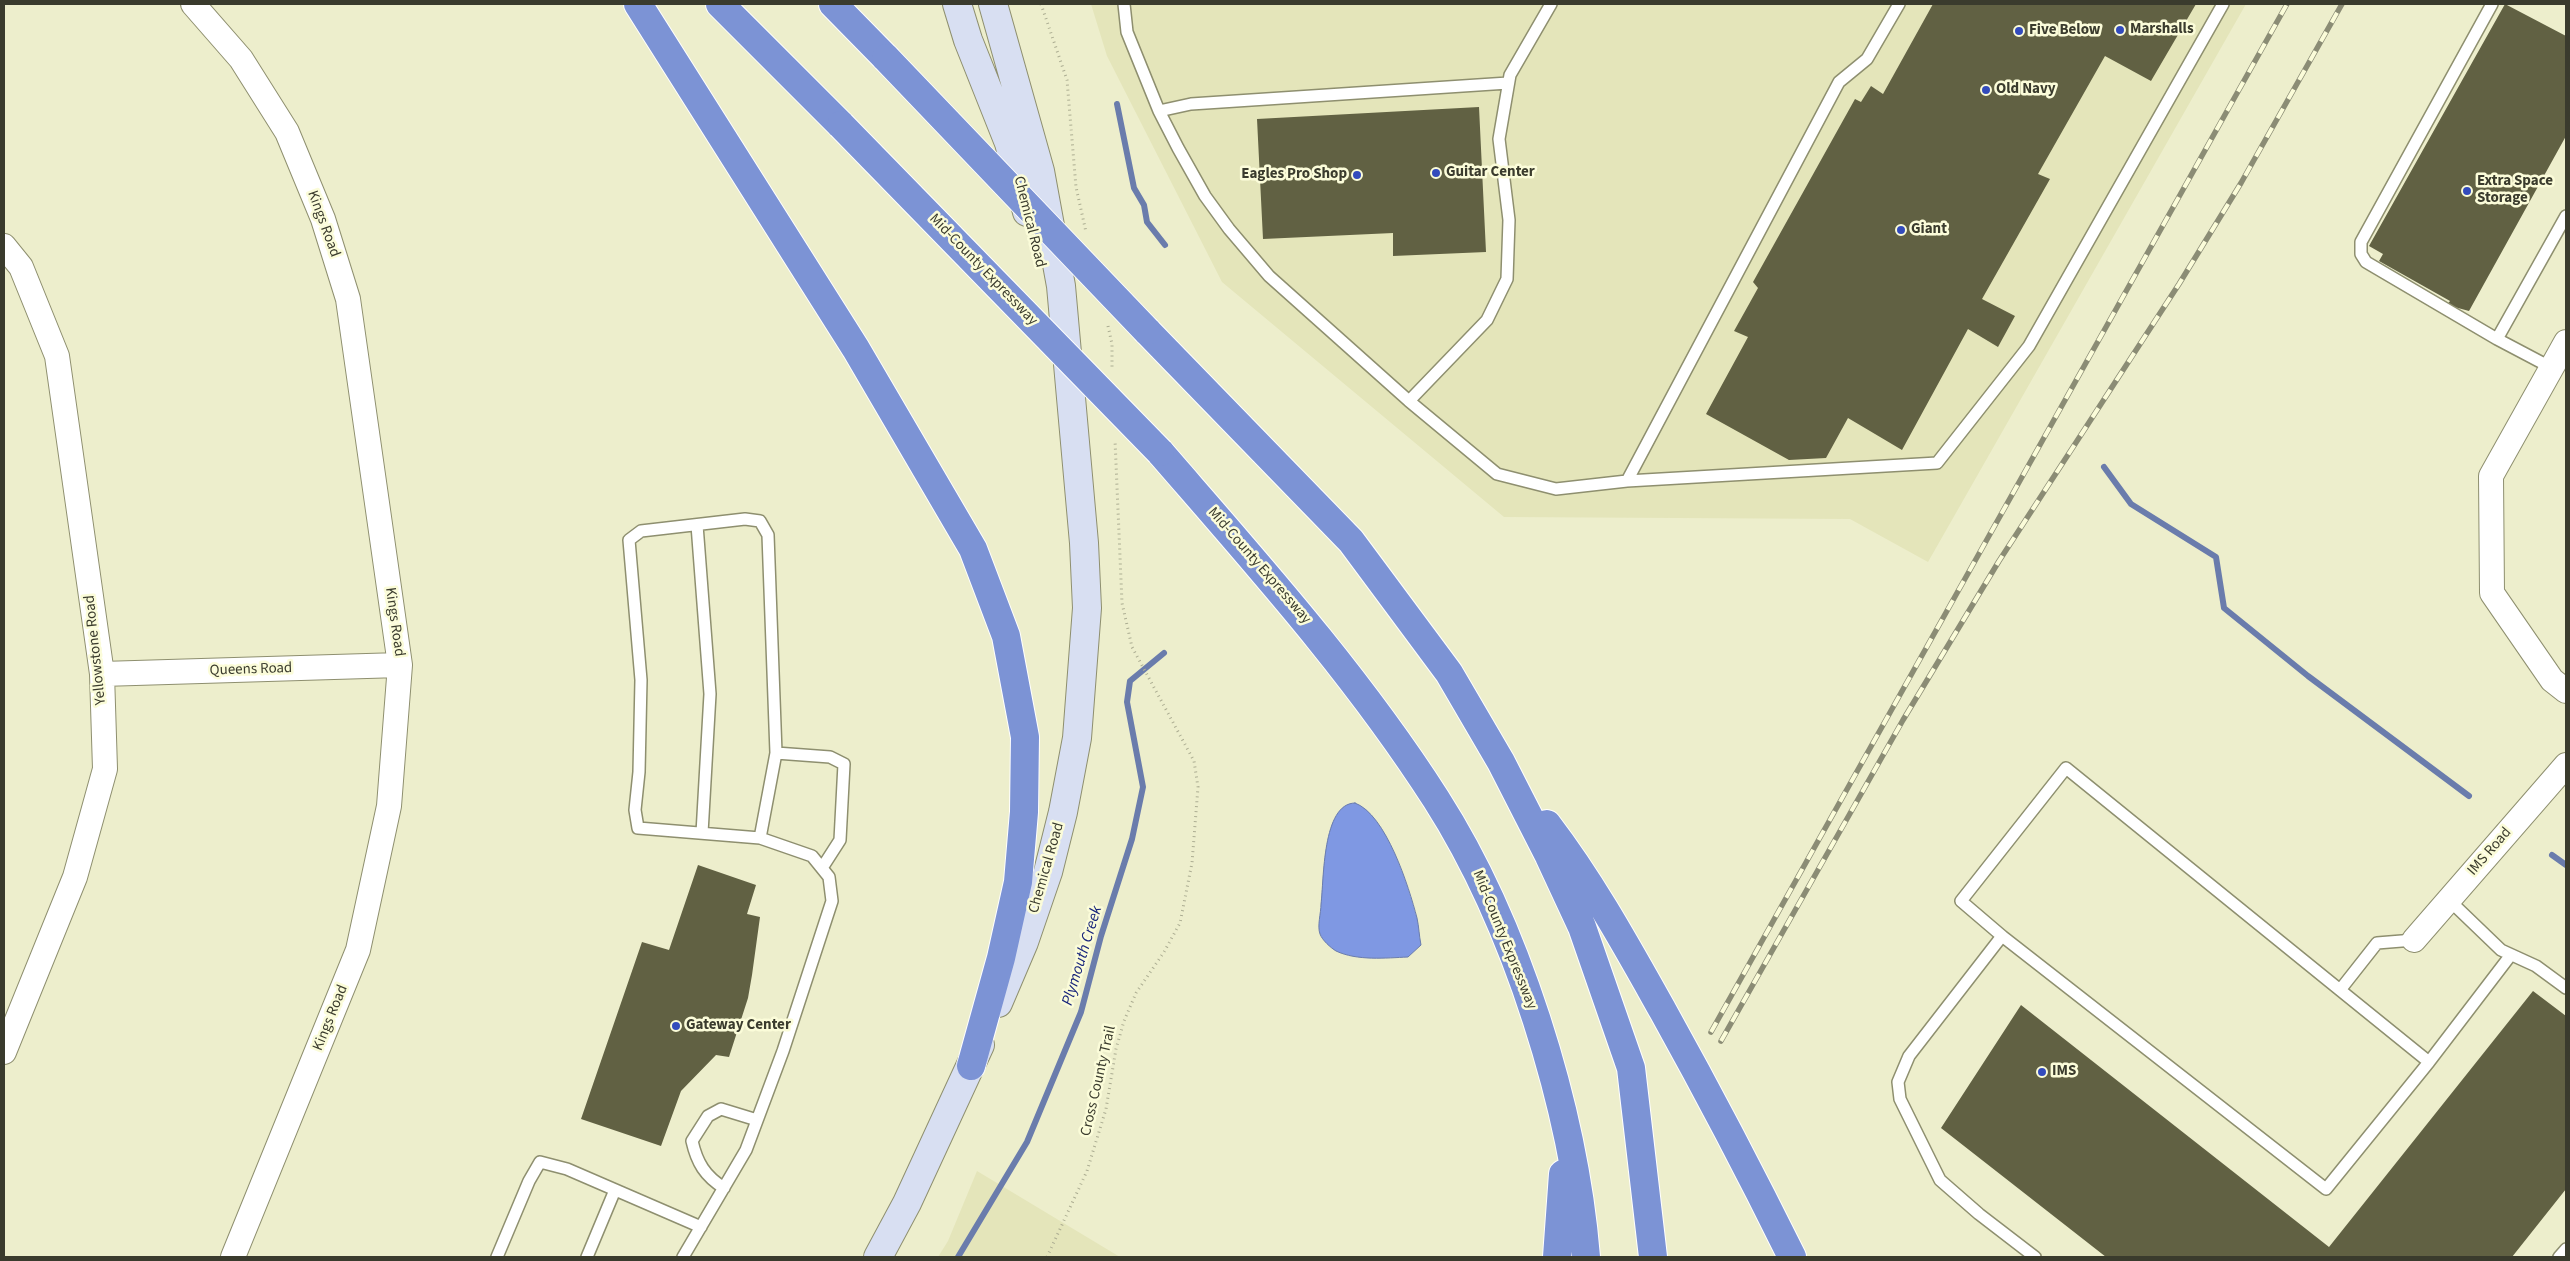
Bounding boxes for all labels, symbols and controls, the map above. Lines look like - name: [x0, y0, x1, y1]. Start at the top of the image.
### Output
- place label: Marshalls: [2130, 21, 2194, 39]
- place label: Five Below: [2029, 22, 2100, 40]
- marker: Marshalls: [2114, 24, 2126, 36]
- marker: Five Below: [2013, 25, 2025, 37]
- place label: Old Navy: [1996, 81, 2056, 99]
- marker: Old Navy: [1980, 84, 1992, 96]
- place label: Guitar Center: [1446, 164, 1535, 182]
- place label: Eagles Pro Shop: [1241, 166, 1347, 184]
- marker: Guitar Center: [1430, 167, 1442, 179]
- marker: Eagles Pro Shop: [1351, 169, 1363, 181]
- place label: Extra Space Storage: [2477, 173, 2553, 208]
- street label: Chemical Road: [1009, 174, 1049, 270]
- marker: Extra Space Storage: [2461, 185, 2473, 197]
- street label: Kings Road: [303, 188, 343, 260]
- street label: Mid-County Expressway: [925, 210, 1041, 330]
- place label: Giant: [1911, 221, 1947, 239]
- marker: Giant: [1895, 224, 1907, 236]
- street label: Mid-County Expressway: [1204, 504, 1314, 628]
- street label: Kings Road: [380, 586, 408, 658]
- street label: Yellowstone Road: [81, 594, 111, 706]
- street label: Queens Road: [209, 660, 293, 680]
- street label: Chemical Road: [1025, 821, 1069, 915]
- street label: IMS Road: [2464, 824, 2516, 880]
- street label: Mid-County Expressway: [1468, 868, 1540, 1012]
- water label: Plymouth Creek: [1059, 904, 1107, 1008]
- street label: Kings Road: [310, 982, 352, 1054]
- place label: Gateway Center: [686, 1017, 791, 1035]
- marker: Gateway Center: [670, 1020, 682, 1032]
- street label: Cross County Trail: [1078, 1024, 1120, 1138]
- place label: IMS: [2052, 1063, 2076, 1081]
- marker: IMS: [2036, 1066, 2048, 1078]

